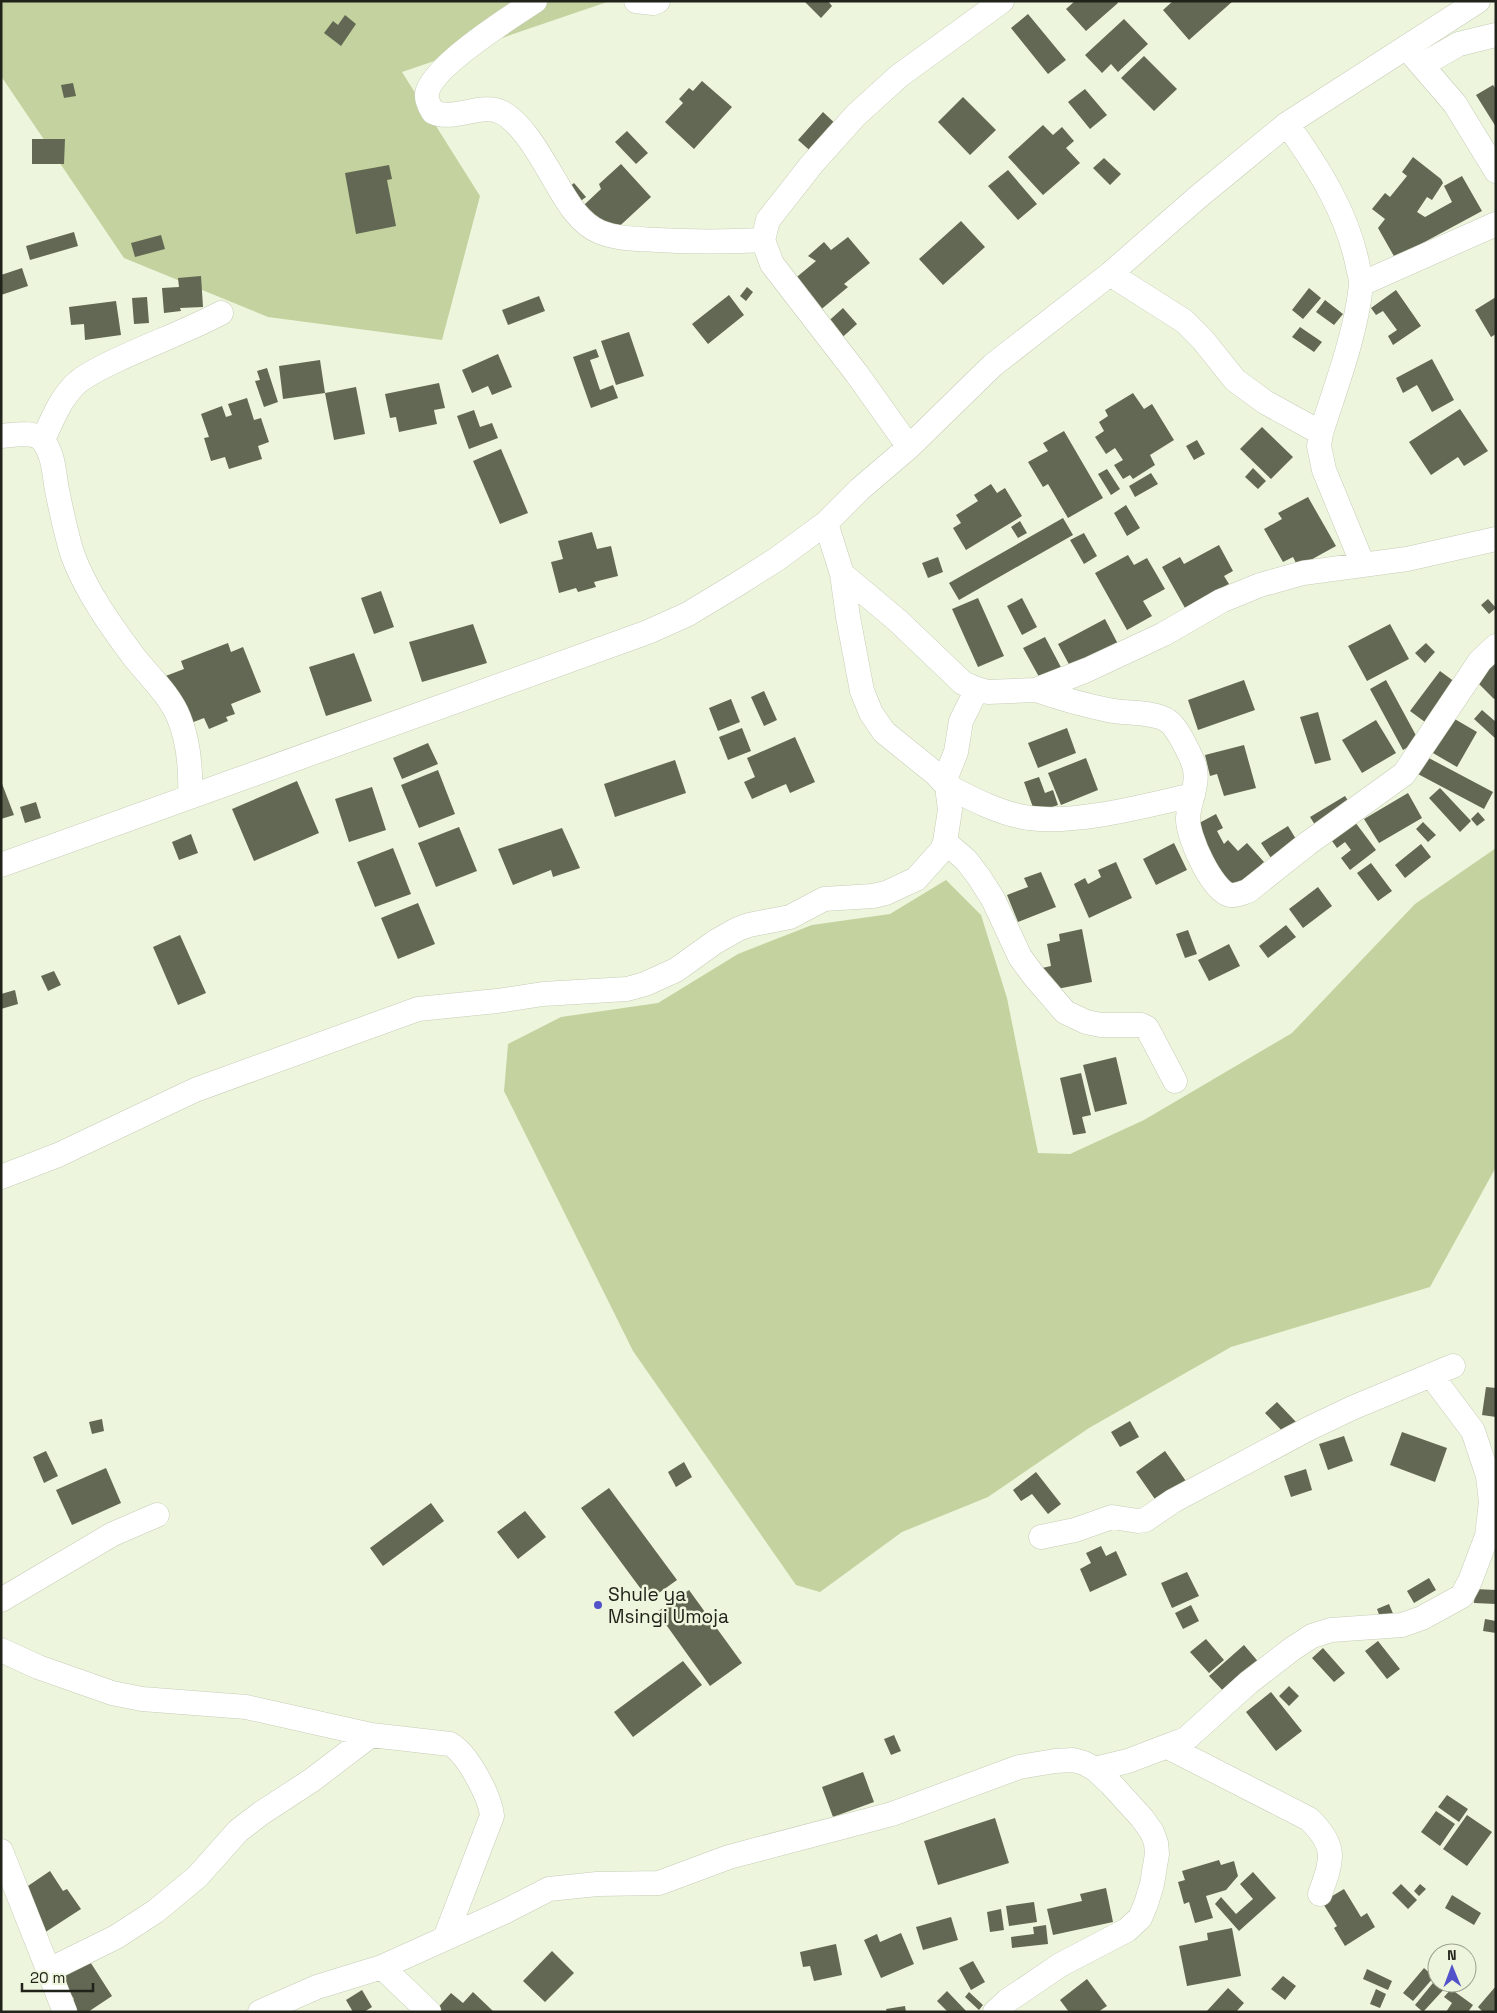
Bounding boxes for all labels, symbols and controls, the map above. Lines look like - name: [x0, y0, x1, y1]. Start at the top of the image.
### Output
- place label: Shule ya Msingi Umoja: [608, 1582, 729, 1629]
- marker: Shule ya Msingi Umoja: [592, 1599, 604, 1611]
- north arrow: [1427, 1943, 1477, 1993]
- text: N: [1447, 1946, 1457, 1964]
- scale bar: [22, 1960, 94, 1992]
- text: 20 m: [30, 1968, 65, 1987]

